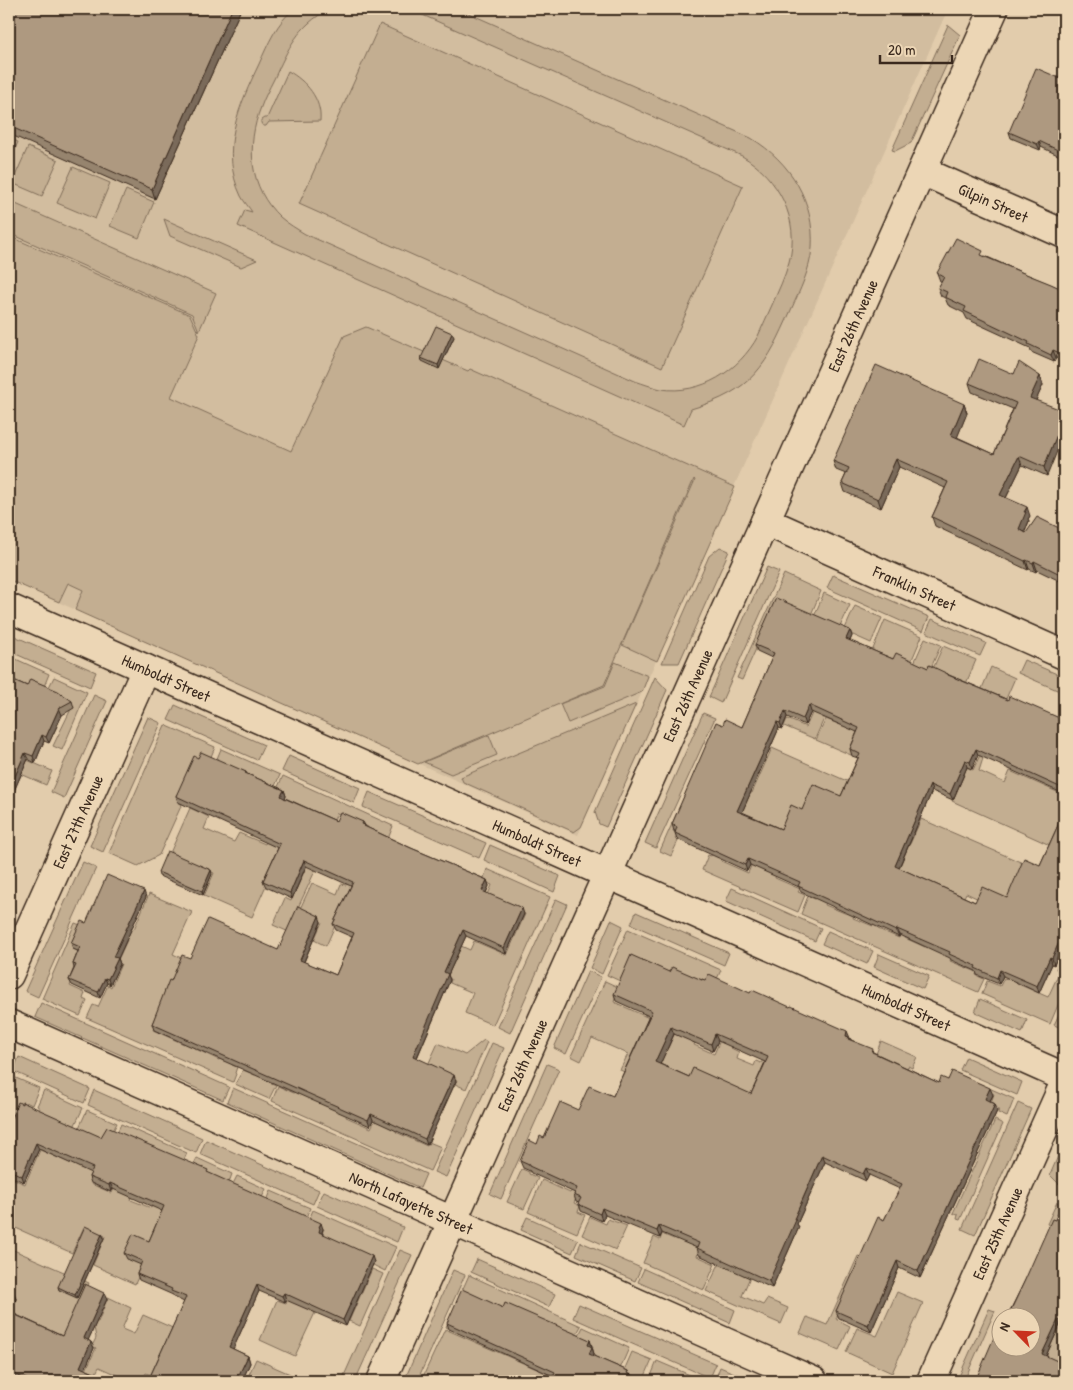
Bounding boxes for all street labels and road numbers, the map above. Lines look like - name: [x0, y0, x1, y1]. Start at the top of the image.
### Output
- street label: Gilpin Street: [955, 178, 1032, 228]
- street label: East 26th Avenue: [822, 275, 883, 375]
- street label: Franklin Street: [869, 560, 960, 616]
- street label: East 26th Avenue: [657, 645, 718, 745]
- street label: Humboldt Street: [118, 649, 214, 707]
- street label: East 27th Avenue: [47, 771, 109, 872]
- street label: Humboldt Street: [489, 813, 585, 872]
- street label: Humboldt Street: [859, 978, 955, 1036]
- street label: East 26th Avenue: [492, 1015, 553, 1115]
- street label: North Lafayette Street: [346, 1166, 477, 1240]
- street label: East 25th Avenue: [967, 1183, 1028, 1283]

